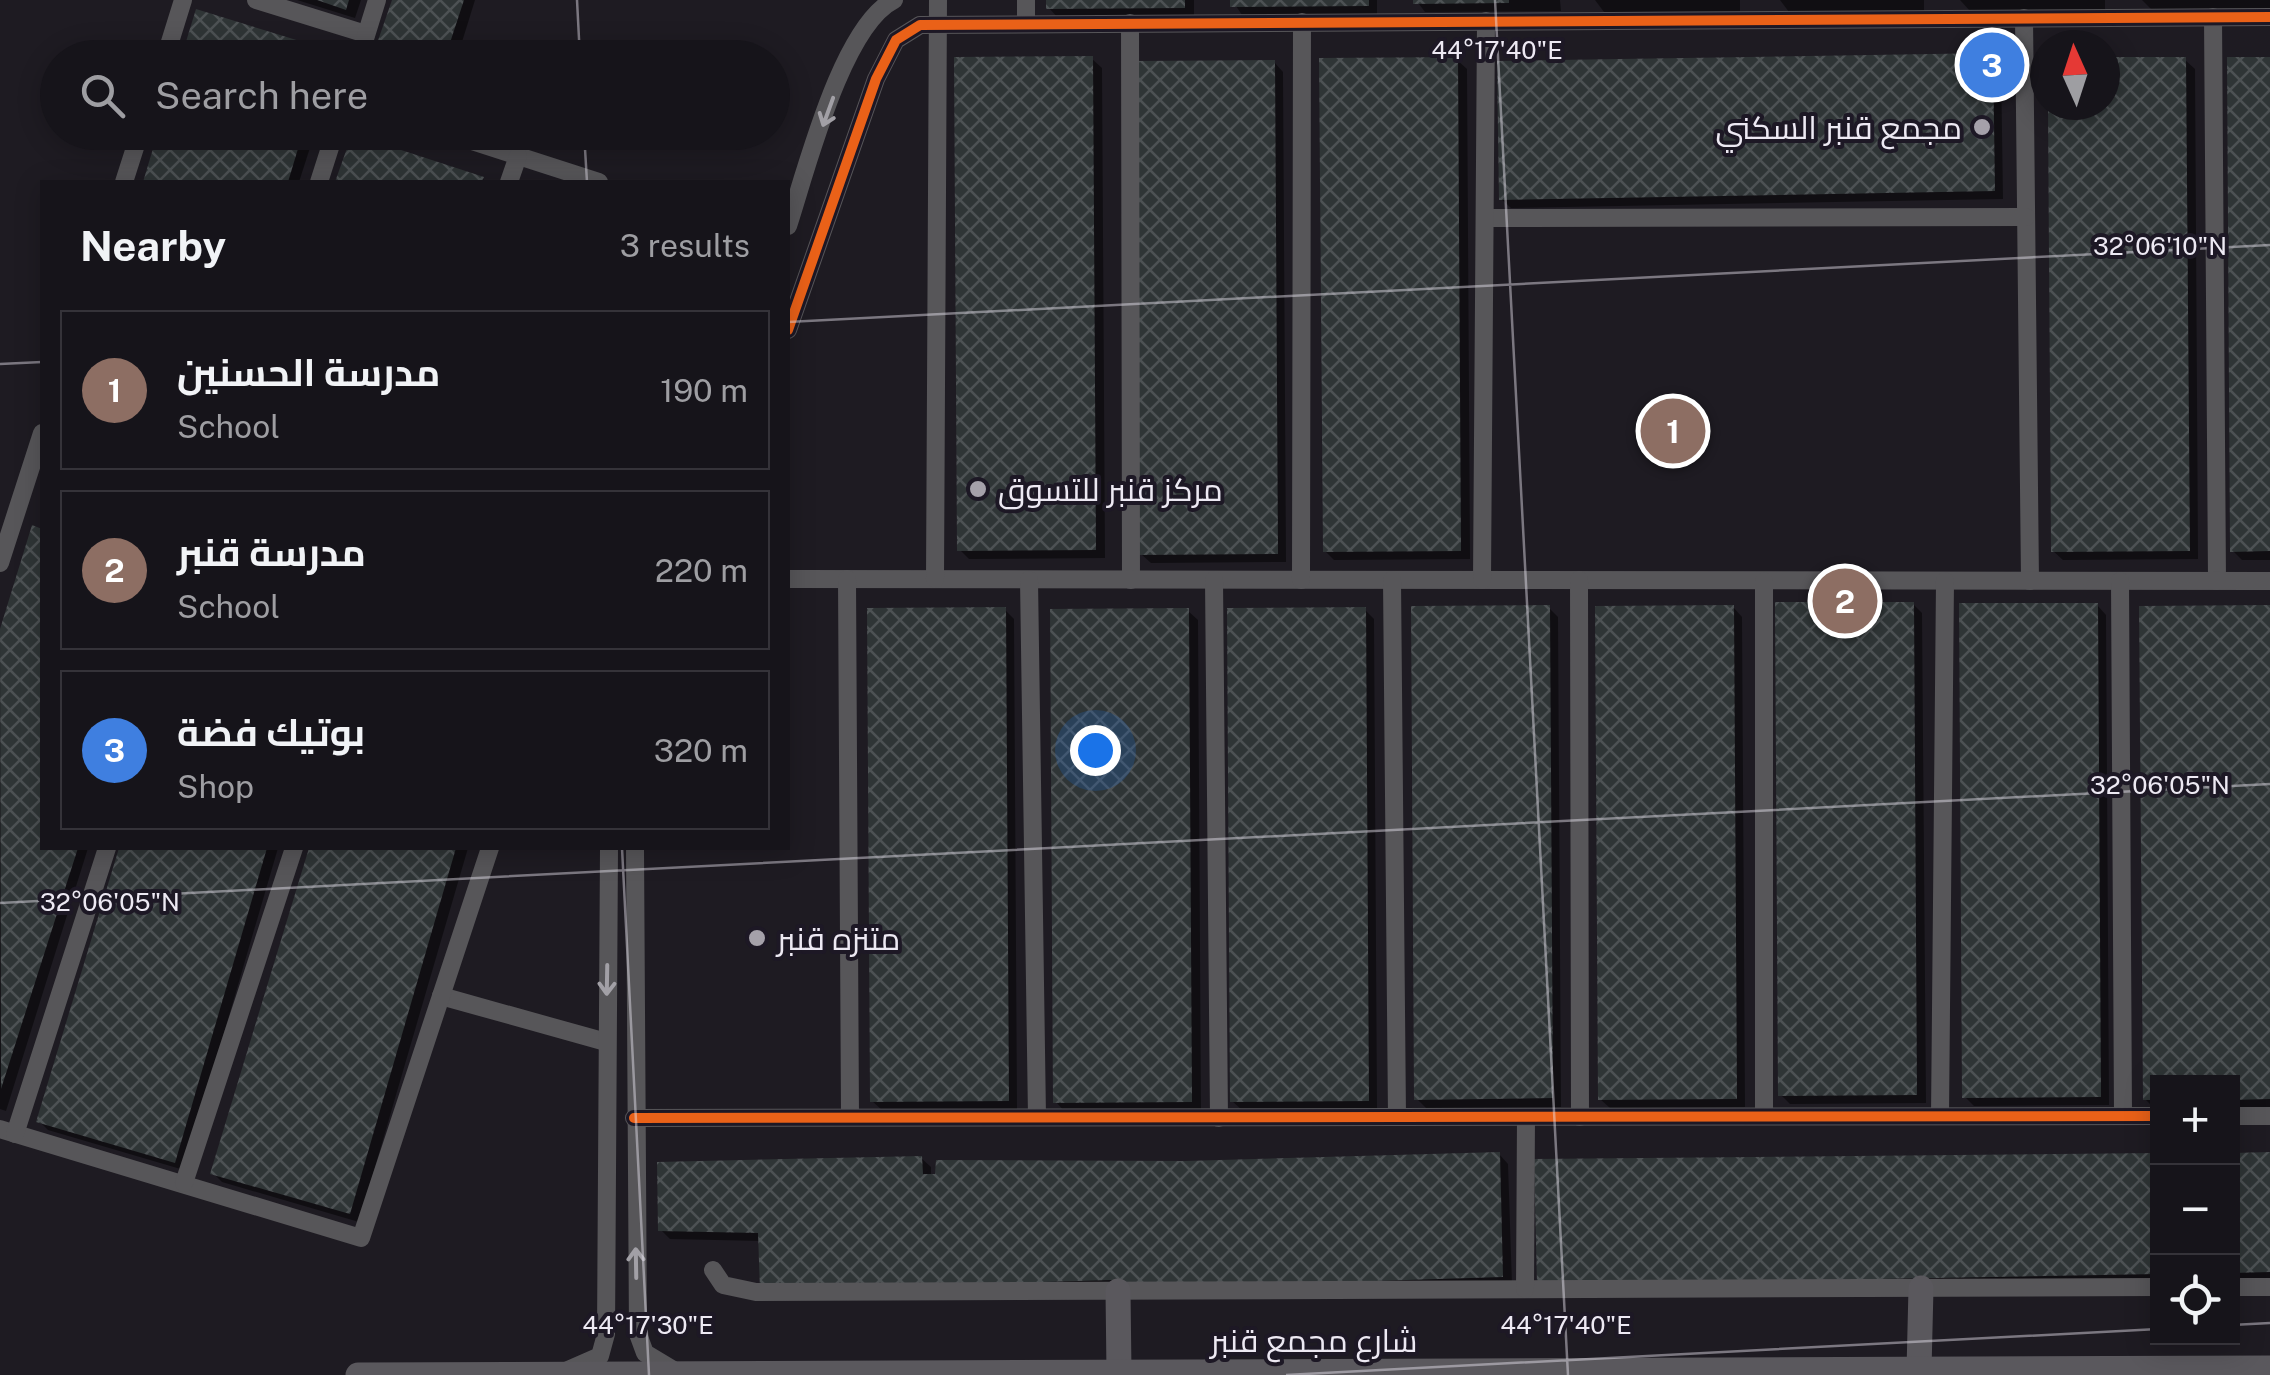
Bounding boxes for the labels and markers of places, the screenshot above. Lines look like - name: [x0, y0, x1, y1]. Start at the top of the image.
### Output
- pin: 3: [1960, 28, 2024, 102]
- place label: مجمع قنبر السكني: [1715, 109, 1962, 153]
- marker: مجمع قنبر السكني: [1971, 116, 1993, 138]
- pin: 1: [1640, 394, 1706, 468]
- place label: مركز قنبر للتسوق: [998, 471, 1223, 510]
- marker: مركز قنبر للتسوق: [967, 478, 989, 500]
- pin: 2: [1812, 564, 1878, 638]
- place label: متنزه قنبر: [775, 920, 900, 957]
- marker: متنزه قنبر: [746, 927, 768, 949]

